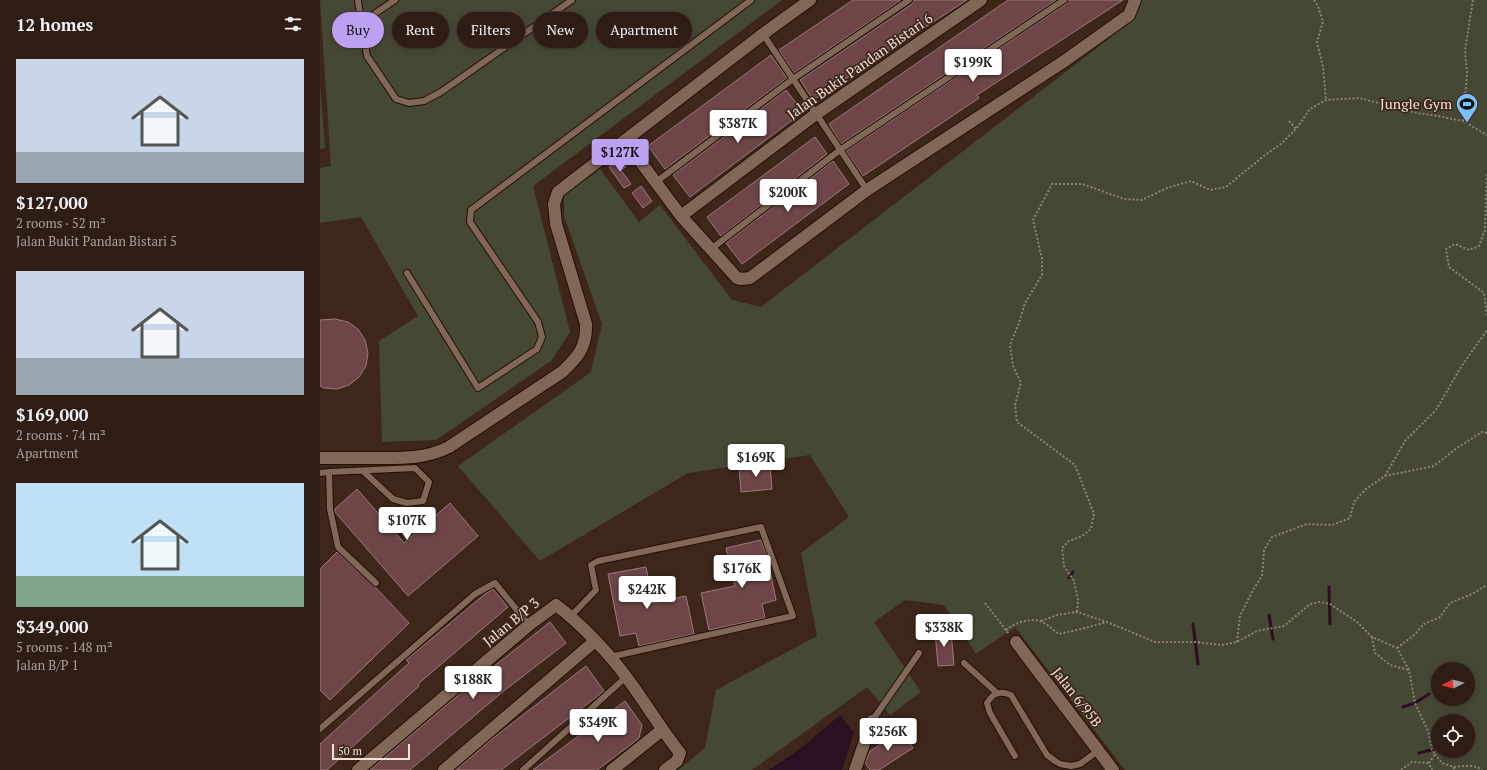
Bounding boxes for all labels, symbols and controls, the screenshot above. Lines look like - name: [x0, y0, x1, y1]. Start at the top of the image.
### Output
- street label: Jalan Bukit Pandan Bistari 6: [783, 8, 937, 123]
- chip: Buy: [332, 12, 384, 48]
- chip: Rent: [392, 12, 449, 48]
- chip: Filters: [457, 12, 525, 48]
- chip: New: [533, 12, 588, 48]
- chip: Apartment: [596, 12, 692, 48]
- text: 12 homes: [16, 13, 93, 36]
- icon: filters: [282, 13, 304, 35]
- pin: $199K: [945, 49, 1001, 83]
- text: $199K: [954, 53, 992, 71]
- icon: home: [124, 85, 196, 157]
- sports icon: Jungle Gym: [1454, 91, 1480, 124]
- place label: Jungle Gym: [1380, 94, 1452, 113]
- pin: $387K: [710, 110, 766, 144]
- text: $387K: [719, 114, 757, 132]
- pin: $127K: [592, 139, 648, 173]
- text: $127K: [601, 143, 639, 161]
- pin: $200K: [760, 179, 816, 213]
- text: $200K: [769, 183, 807, 201]
- text: $127,000: [16, 191, 88, 214]
- text: 2 rooms · 52 m²: [16, 214, 106, 232]
- text: Jalan Bukit Pandan Bistari 5: [16, 232, 177, 250]
- icon: home: [124, 297, 196, 369]
- text: $169,000: [16, 403, 88, 426]
- text: 2 rooms · 74 m²: [16, 426, 106, 444]
- text: Apartment: [16, 444, 79, 462]
- pin: $169K: [728, 444, 784, 478]
- text: $169K: [737, 448, 775, 466]
- pin: $107K: [379, 507, 435, 541]
- icon: home: [124, 509, 196, 581]
- text: $107K: [388, 511, 426, 529]
- pin: $176K: [714, 555, 770, 589]
- text: $176K: [723, 559, 761, 577]
- pin: $242K: [619, 576, 675, 610]
- text: $242K: [628, 580, 666, 598]
- street label: Jalan B/P 3: [478, 593, 543, 650]
- pin: $338K: [916, 614, 972, 648]
- text: $349,000: [16, 615, 88, 638]
- text: $338K: [925, 618, 963, 636]
- text: 5 rooms · 148 m²: [16, 638, 113, 656]
- text: Jalan B/P 1: [16, 656, 79, 674]
- north arrow: [1431, 662, 1475, 706]
- map controls: [1431, 662, 1475, 758]
- street label: Jalan 6/95B: [1048, 663, 1107, 730]
- pin: $188K: [445, 666, 501, 700]
- text: $188K: [454, 670, 492, 688]
- pin: $349K: [570, 709, 626, 743]
- text: $349K: [579, 713, 617, 731]
- button: locate: [1431, 714, 1475, 758]
- pin: $256K: [860, 718, 916, 752]
- text: $256K: [869, 722, 907, 740]
- scale bar: [332, 742, 410, 761]
- text: 50 m: [338, 744, 362, 758]

